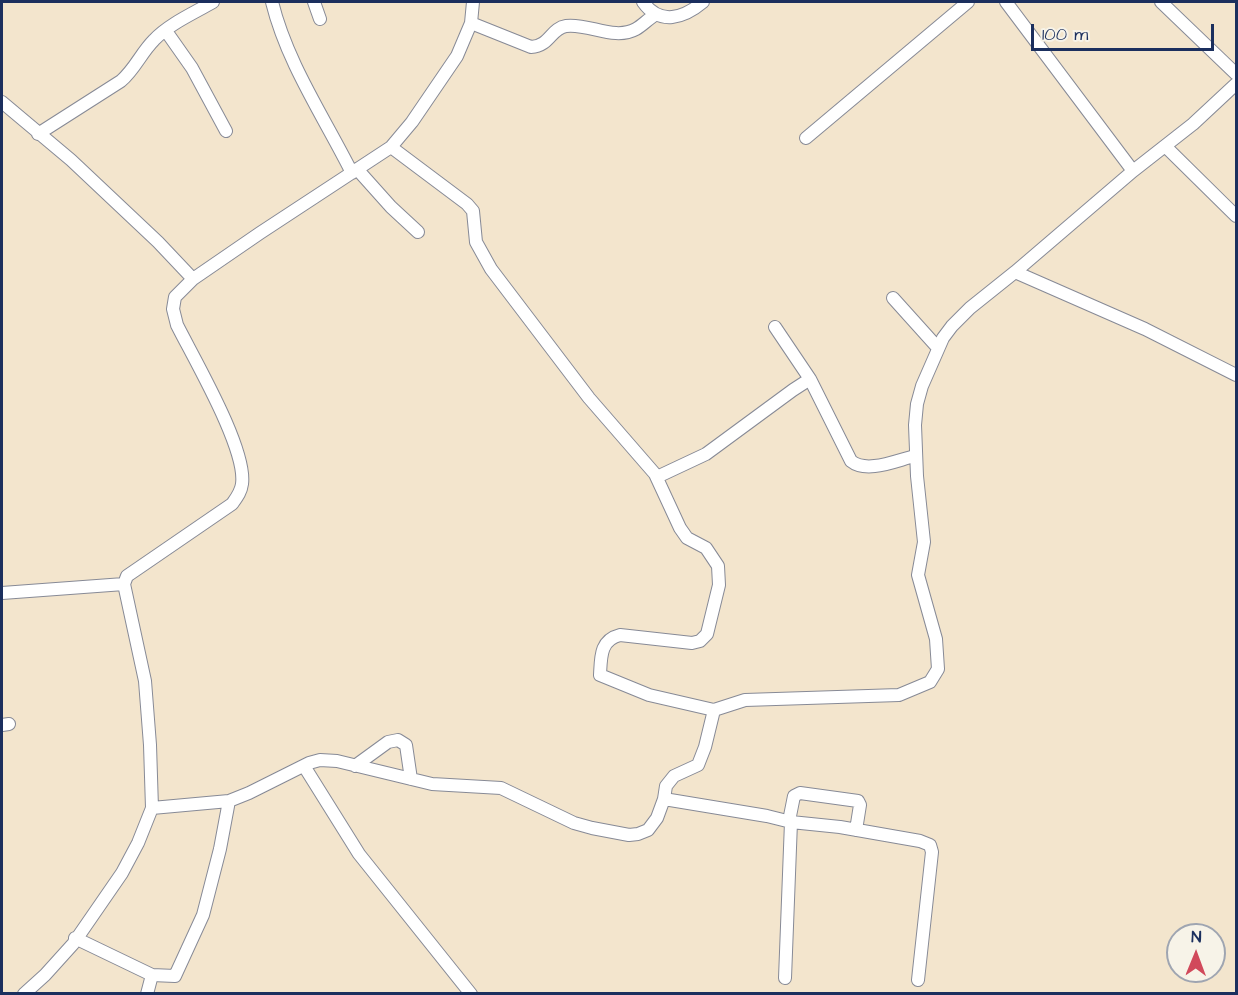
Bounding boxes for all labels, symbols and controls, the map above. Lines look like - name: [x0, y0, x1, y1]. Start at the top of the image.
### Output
- scale bar: [1034, 12, 1217, 50]
- text: 100 m: [1042, 22, 1088, 47]
- north arrow: [1166, 923, 1226, 983]
- text: N: [1191, 926, 1201, 948]

